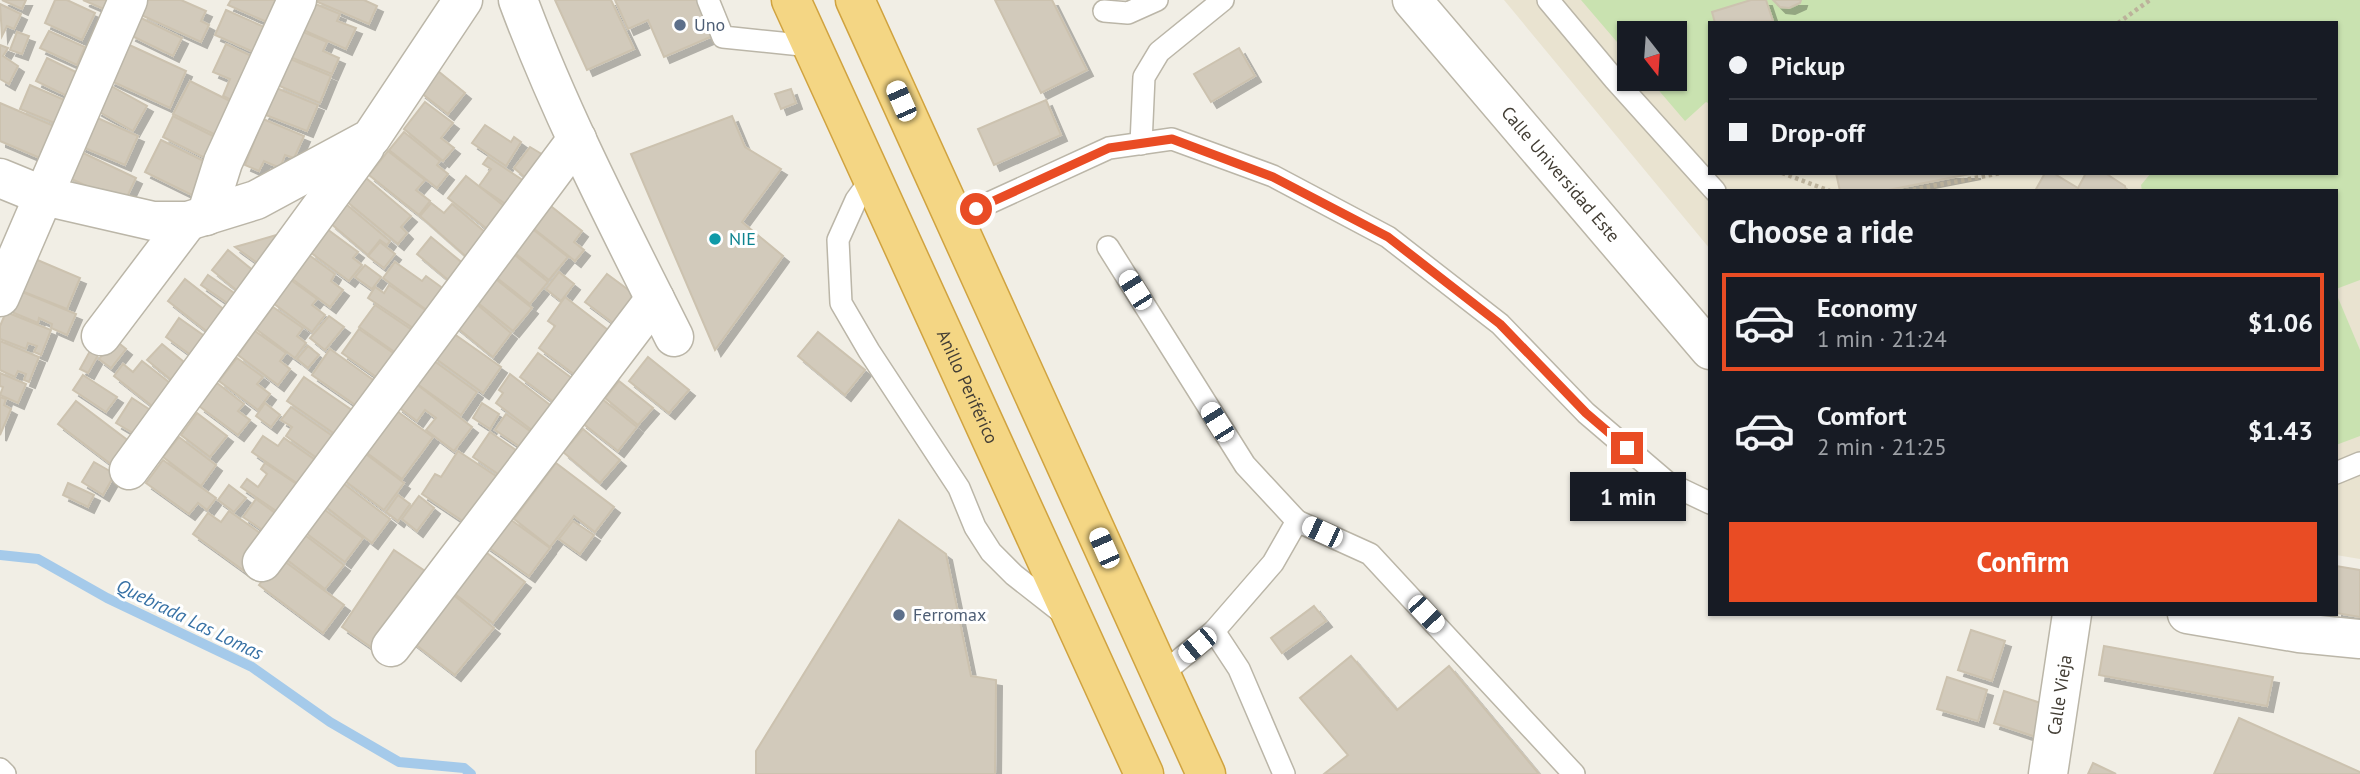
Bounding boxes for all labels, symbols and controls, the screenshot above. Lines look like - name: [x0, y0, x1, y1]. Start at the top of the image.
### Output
- place label: Uno: [694, 13, 725, 36]
- marker: Uno: [672, 17, 688, 33]
- north arrow: [1617, 21, 1687, 91]
- map controls: [1617, 21, 1687, 91]
- text: Pickup: [1771, 49, 1845, 82]
- car: [883, 78, 920, 124]
- street label: Calle Universidad Este: [1497, 101, 1625, 247]
- text: Drop-off: [1771, 116, 1865, 149]
- route start: [960, 193, 992, 225]
- text: Choose a ride: [1729, 210, 1914, 252]
- place label: NIE: [729, 227, 756, 250]
- marker: NIE: [707, 231, 723, 247]
- car: [1115, 267, 1156, 313]
- icon: car: [1733, 291, 1796, 354]
- text: Economy: [1817, 291, 1917, 324]
- text: $1.06: [2248, 306, 2313, 339]
- text: 1 min · 21:24: [1817, 324, 1947, 353]
- street label: Anillo Periférico: [932, 326, 1004, 447]
- car: [1197, 399, 1238, 445]
- icon: car: [1733, 399, 1796, 462]
- text: Comfort: [1817, 399, 1907, 432]
- text: $1.43: [2248, 414, 2313, 447]
- route end: [1611, 432, 1643, 464]
- text: 2 min · 21:25: [1817, 432, 1947, 461]
- callout: 1 min: [1569, 472, 1685, 522]
- text: 1 min: [1600, 482, 1656, 511]
- car: [1299, 514, 1346, 550]
- button: Confirm: [1729, 522, 2317, 602]
- car: [1086, 525, 1123, 571]
- water label: Quebrada Las Lomas: [113, 573, 268, 665]
- car: [1404, 591, 1449, 637]
- place label: Ferromax: [913, 603, 986, 626]
- marker: Ferromax: [891, 607, 907, 623]
- car: [1175, 623, 1220, 667]
- street label: Calle Vieja: [2042, 653, 2077, 736]

